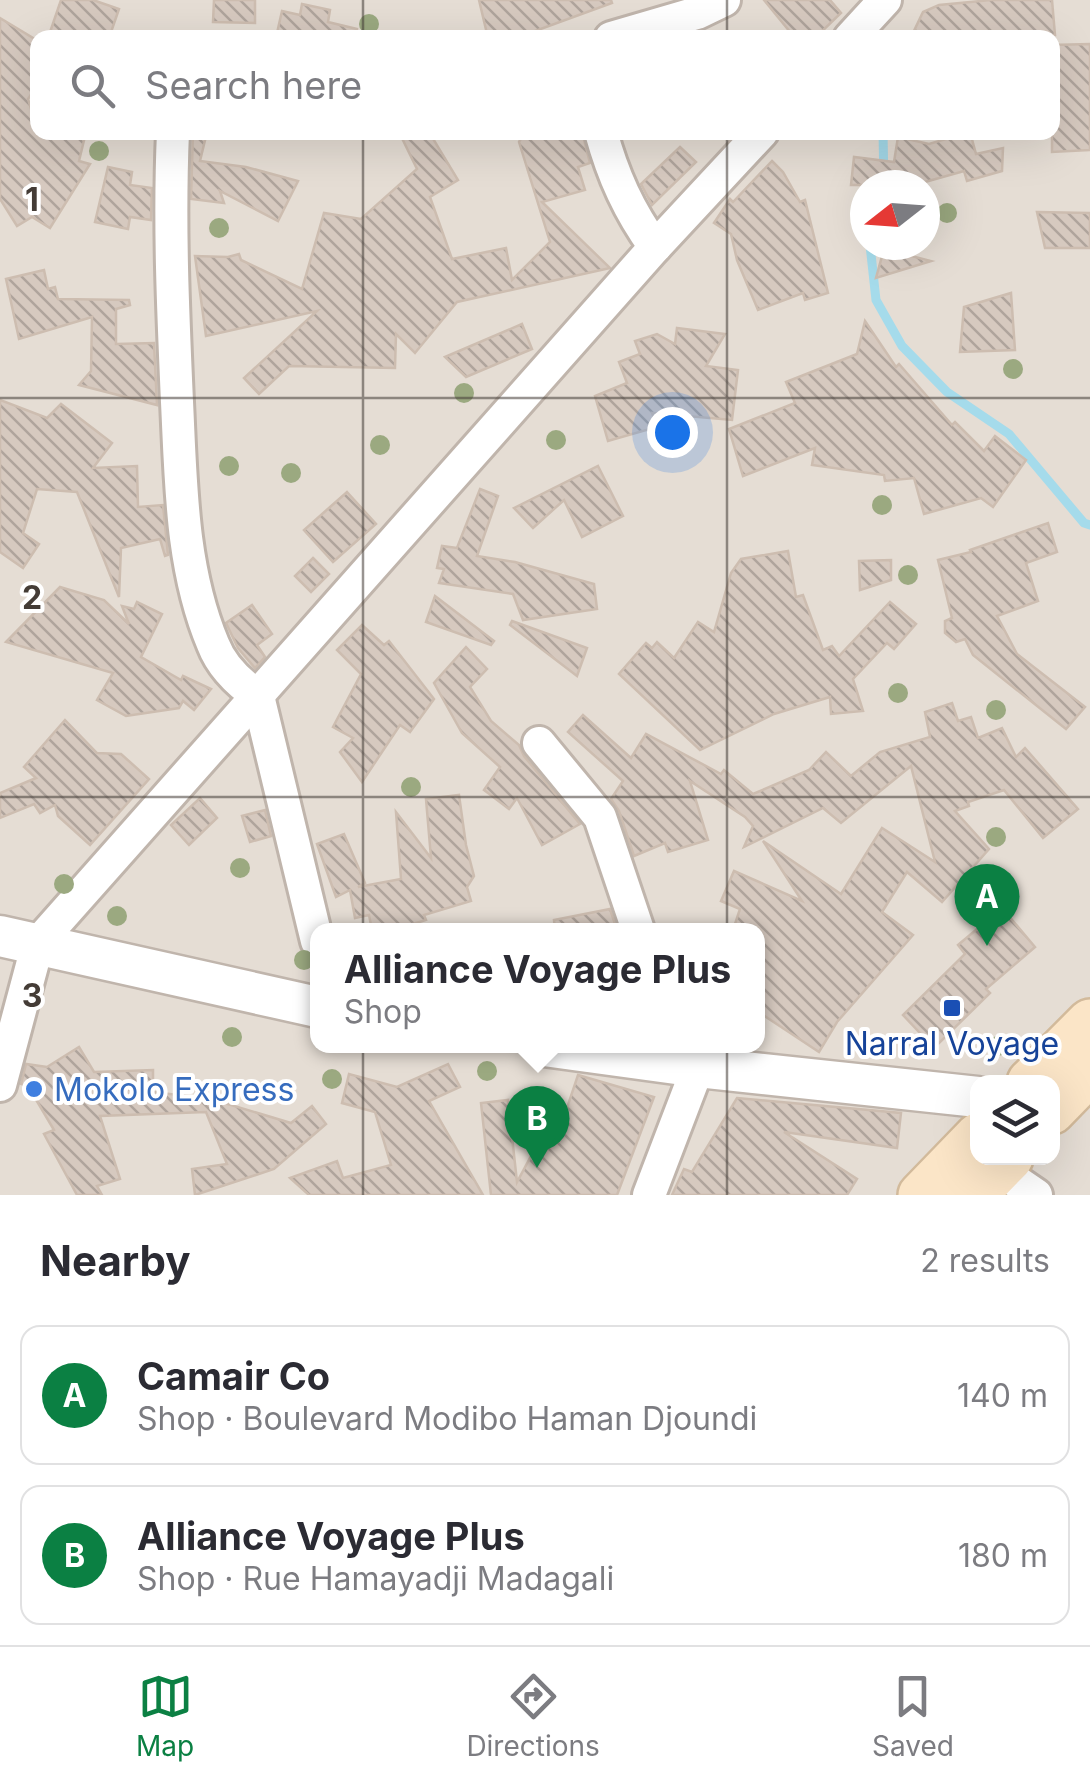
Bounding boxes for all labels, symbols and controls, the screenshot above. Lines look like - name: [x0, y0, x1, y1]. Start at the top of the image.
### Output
- search box: [30, 30, 1060, 140]
- icon: search: [65, 58, 120, 113]
- text: Search here: [145, 62, 362, 108]
- north arrow: [850, 170, 940, 260]
- text: 1: [25, 180, 39, 219]
- your location: [647, 407, 698, 458]
- text: 2: [22, 578, 42, 617]
- pin: A: [954, 864, 1020, 946]
- popup: [310, 923, 765, 1053]
- text: Alliance Voyage Plus: [344, 946, 731, 992]
- text: 3: [22, 976, 42, 1015]
- text: Shop: [344, 992, 422, 1031]
- marker: Narral Voyage: [941, 997, 963, 1019]
- place label: Narral Voyage: [845, 1024, 1059, 1063]
- place label: Mokolo Express: [54, 1070, 294, 1109]
- map controls: [970, 1075, 1060, 1165]
- button: layers: [970, 1075, 1060, 1165]
- marker: Mokolo Express: [23, 1078, 45, 1100]
- pin: B: [504, 1086, 570, 1168]
- text: Nearby: [40, 1235, 191, 1286]
- text: 2 results: [920, 1241, 1050, 1280]
- text: Camair Co: [137, 1353, 330, 1399]
- text: A: [63, 1376, 86, 1415]
- text: 140 m: [957, 1376, 1048, 1415]
- text: Shop · Boulevard Modibo Haman Djoundi: [137, 1399, 757, 1438]
- text: Alliance Voyage Plus: [137, 1513, 525, 1559]
- text: B: [64, 1536, 85, 1575]
- text: 180 m: [958, 1536, 1048, 1575]
- text: Shop · Rue Hamayadji Madagali: [137, 1559, 614, 1598]
- tab: Map: [136, 1669, 194, 1763]
- tab: Directions: [466, 1669, 600, 1763]
- tab: Saved: [872, 1669, 954, 1763]

